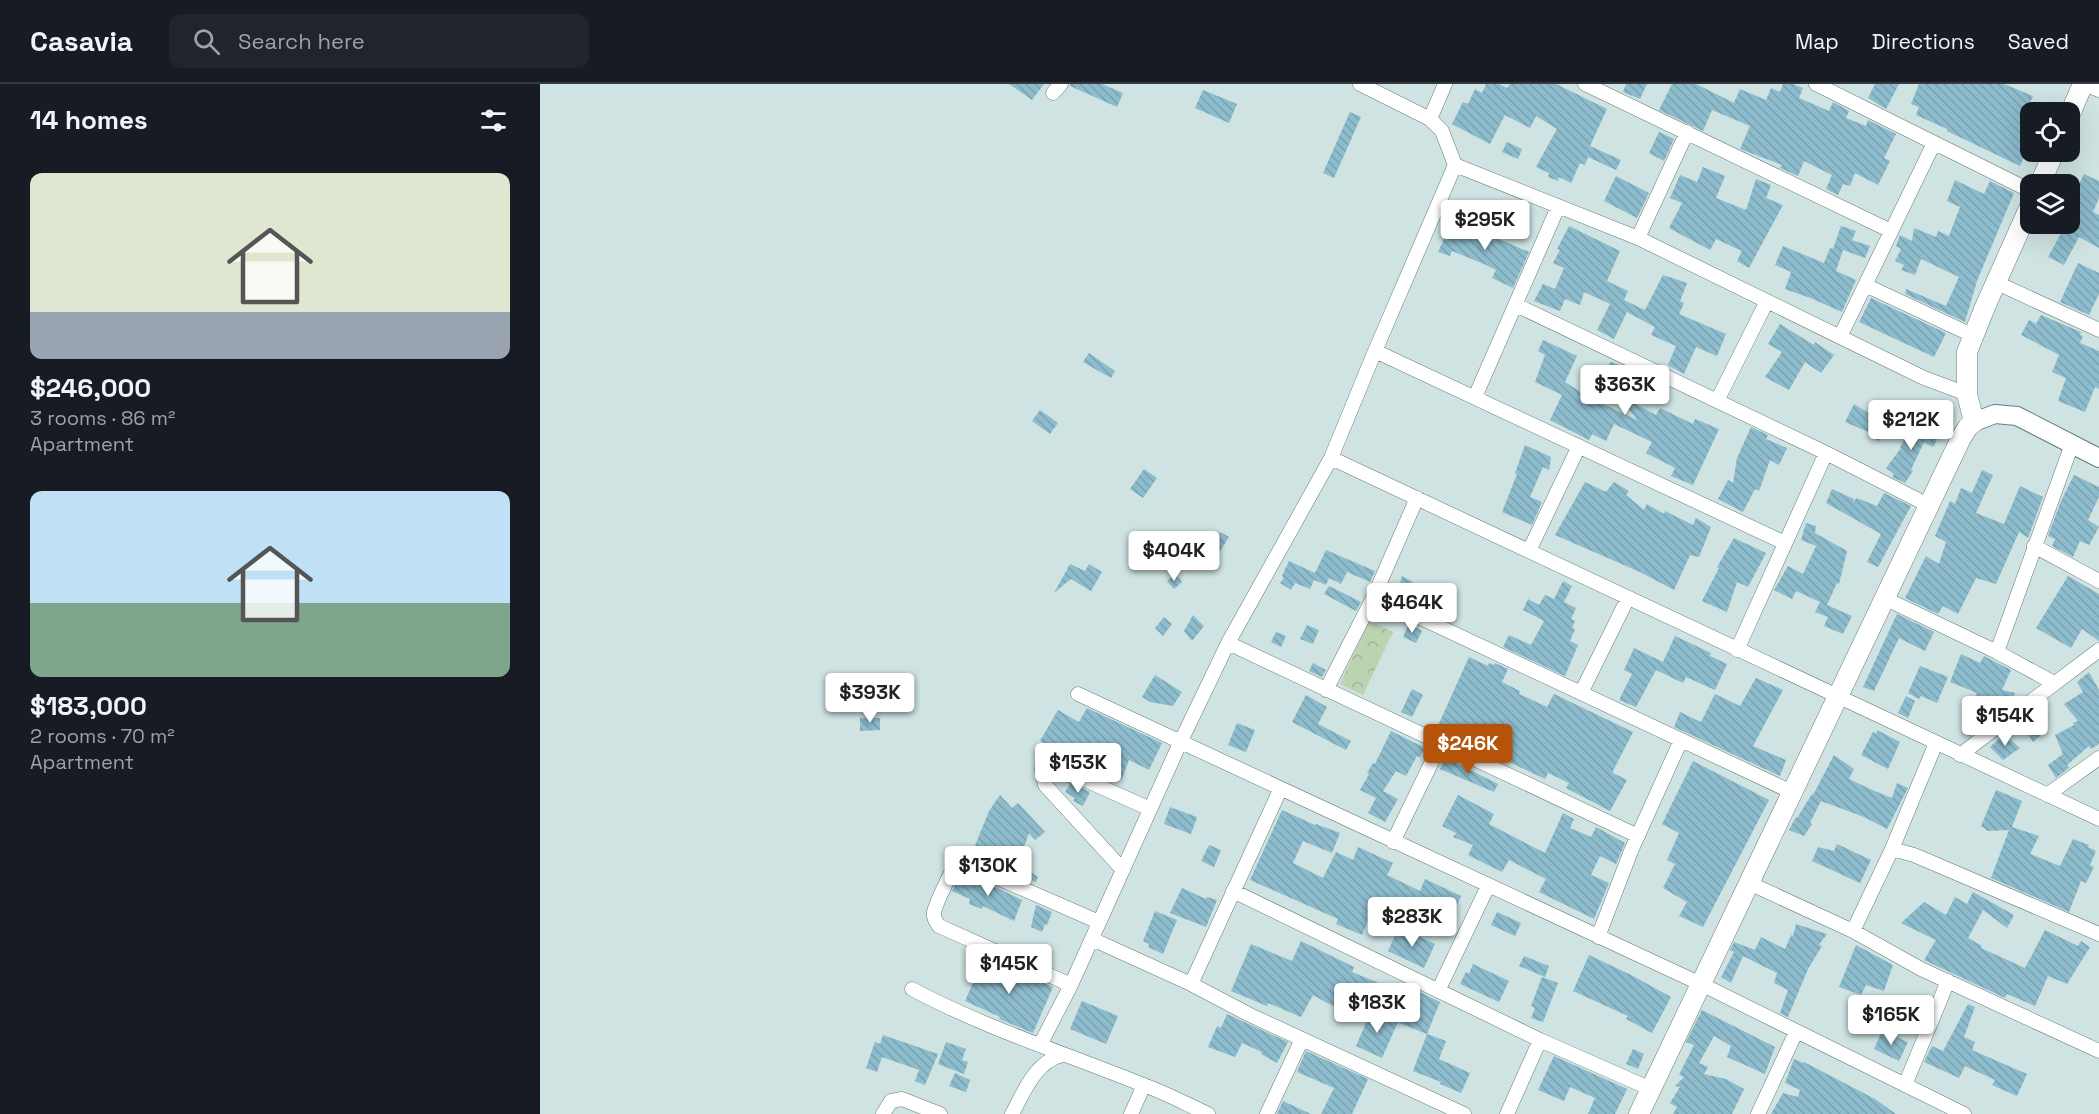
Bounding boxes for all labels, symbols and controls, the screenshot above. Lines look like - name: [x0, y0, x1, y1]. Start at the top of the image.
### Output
- search box: [169, 14, 589, 68]
- text: Casavia: [30, 23, 133, 59]
- icon: search: [190, 25, 223, 58]
- text: Search here: [238, 27, 365, 55]
- text: Map: [1795, 28, 1839, 55]
- text: Directions: [1872, 28, 1975, 55]
- text: Saved: [2008, 28, 2069, 55]
- map controls: [2020, 102, 2080, 234]
- button: locate: [2020, 102, 2080, 162]
- text: 14 homes: [30, 103, 148, 137]
- icon: filters: [477, 104, 510, 137]
- button: layers: [2020, 174, 2080, 234]
- pin: $295K: [1443, 200, 1527, 251]
- text: $295K: [1455, 206, 1515, 232]
- icon: home: [216, 212, 324, 320]
- pin: $363K: [1583, 365, 1667, 416]
- text: $246,000: [30, 371, 151, 405]
- text: $363K: [1594, 371, 1656, 397]
- pin: $212K: [1869, 400, 1953, 451]
- text: 3 rooms · 86 m²: [30, 405, 175, 431]
- text: $212K: [1882, 406, 1940, 432]
- text: Apartment: [30, 431, 134, 457]
- icon: home: [216, 530, 324, 638]
- pin: $404K: [1132, 531, 1216, 582]
- text: $404K: [1142, 537, 1206, 563]
- pin: $464K: [1370, 583, 1454, 634]
- text: $464K: [1381, 589, 1443, 615]
- pin: $393K: [828, 673, 912, 724]
- text: $393K: [839, 679, 901, 705]
- text: $183,000: [30, 689, 147, 723]
- pin: $154K: [1963, 696, 2047, 747]
- text: $154K: [1976, 702, 2034, 728]
- text: 2 rooms · 70 m²: [30, 723, 174, 749]
- pin: $246K: [1426, 724, 1510, 775]
- text: $246K: [1437, 730, 1499, 756]
- pin: $153K: [1036, 743, 1120, 794]
- text: Apartment: [30, 749, 134, 775]
- text: $153K: [1049, 749, 1107, 775]
- pin: $130K: [946, 846, 1030, 897]
- text: $130K: [959, 852, 1017, 878]
- pin: $283K: [1370, 897, 1454, 948]
- text: $283K: [1382, 903, 1442, 929]
- pin: $145K: [967, 944, 1051, 995]
- text: $145K: [980, 950, 1038, 976]
- pin: $183K: [1335, 983, 1419, 1034]
- text: $183K: [1348, 989, 1406, 1015]
- pin: $165K: [1849, 995, 1933, 1046]
- text: $165K: [1862, 1001, 1920, 1027]

